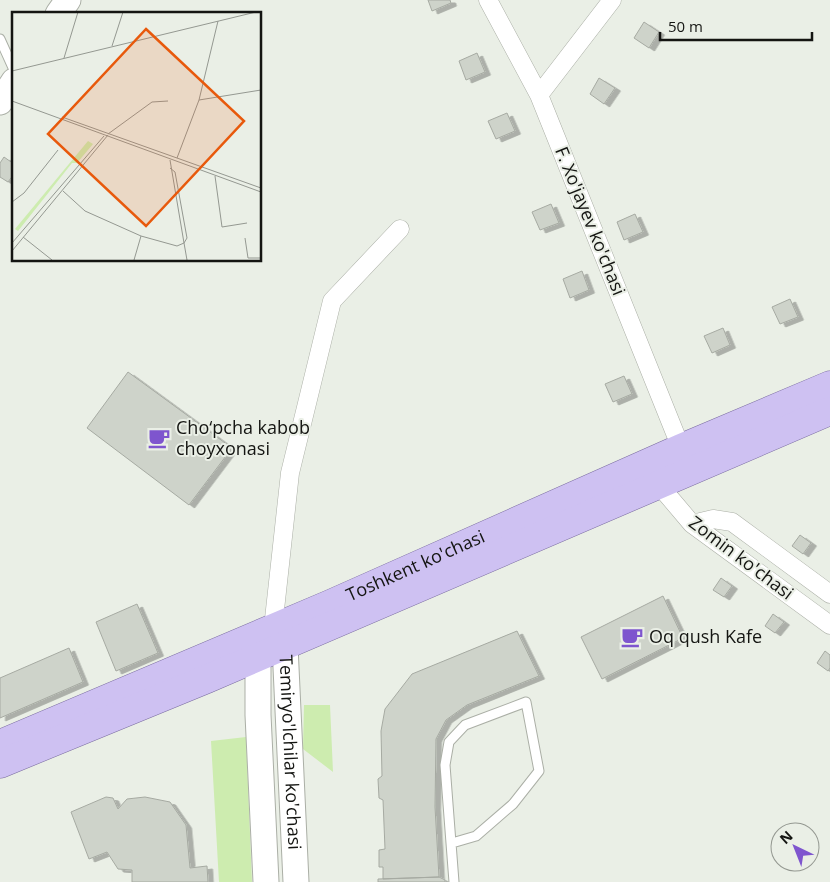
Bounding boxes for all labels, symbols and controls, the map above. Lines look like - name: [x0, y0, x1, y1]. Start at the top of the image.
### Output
- scale bar: [660, 10, 812, 42]
- inset map: [12, 12, 261, 261]
- text: 50 m: [668, 16, 703, 36]
- street label: F. Xo'jayev ko'chasi: [550, 143, 632, 298]
- place label: Cho‘pcha kabob choyxonasi: [176, 415, 310, 460]
- cafe icon: Cho‘pcha kabob choyxonasi: [146, 425, 172, 451]
- street label: Zomin ko'chasi: [684, 510, 799, 604]
- street label: Toshkent ko'chasi: [342, 524, 488, 606]
- cafe icon: Oq qush Kafe: [619, 624, 645, 650]
- place label: Oq qush Kafe: [649, 624, 762, 648]
- street label: Temiryo'lchilar ko'chasi: [274, 654, 307, 850]
- north arrow: [770, 822, 820, 872]
- text: N: [775, 826, 796, 848]

